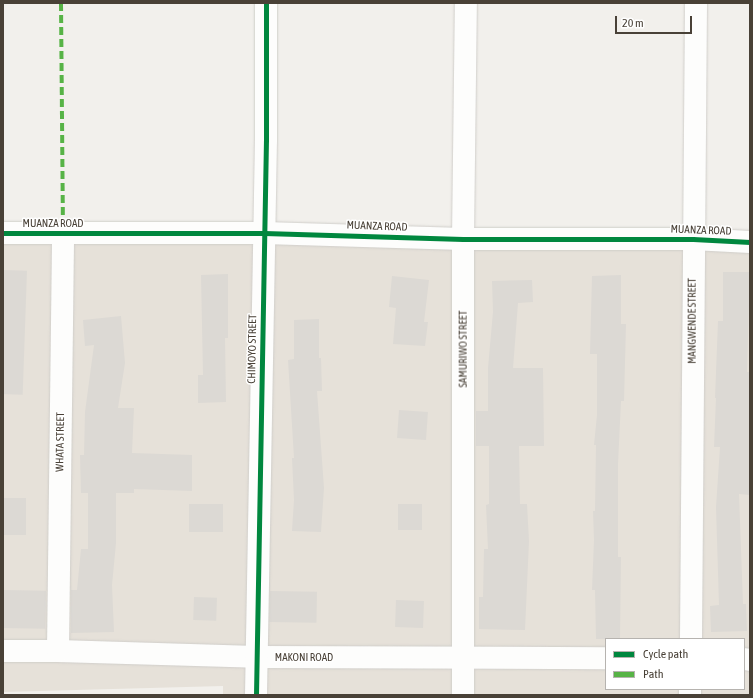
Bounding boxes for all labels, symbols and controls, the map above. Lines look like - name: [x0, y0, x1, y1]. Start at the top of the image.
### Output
- scale bar: [617, 8, 694, 34]
- text: 20 m: [622, 16, 644, 30]
- street label: MUANZA ROAD: [23, 216, 83, 230]
- street label: MUANZA ROAD: [346, 218, 408, 234]
- street label: MUANZA ROAD: [670, 222, 732, 238]
- street label: MANGWENDE STREET: [685, 278, 699, 364]
- street label: SAMURIWO STREET: [456, 310, 470, 388]
- street label: CHIMOYO STREET: [245, 314, 259, 384]
- street label: WHATA STREET: [53, 412, 67, 472]
- legend: [605, 638, 745, 690]
- text: Cycle path: [643, 647, 688, 661]
- street label: MAKONI ROAD: [275, 650, 333, 664]
- text: Path: [643, 667, 664, 681]

